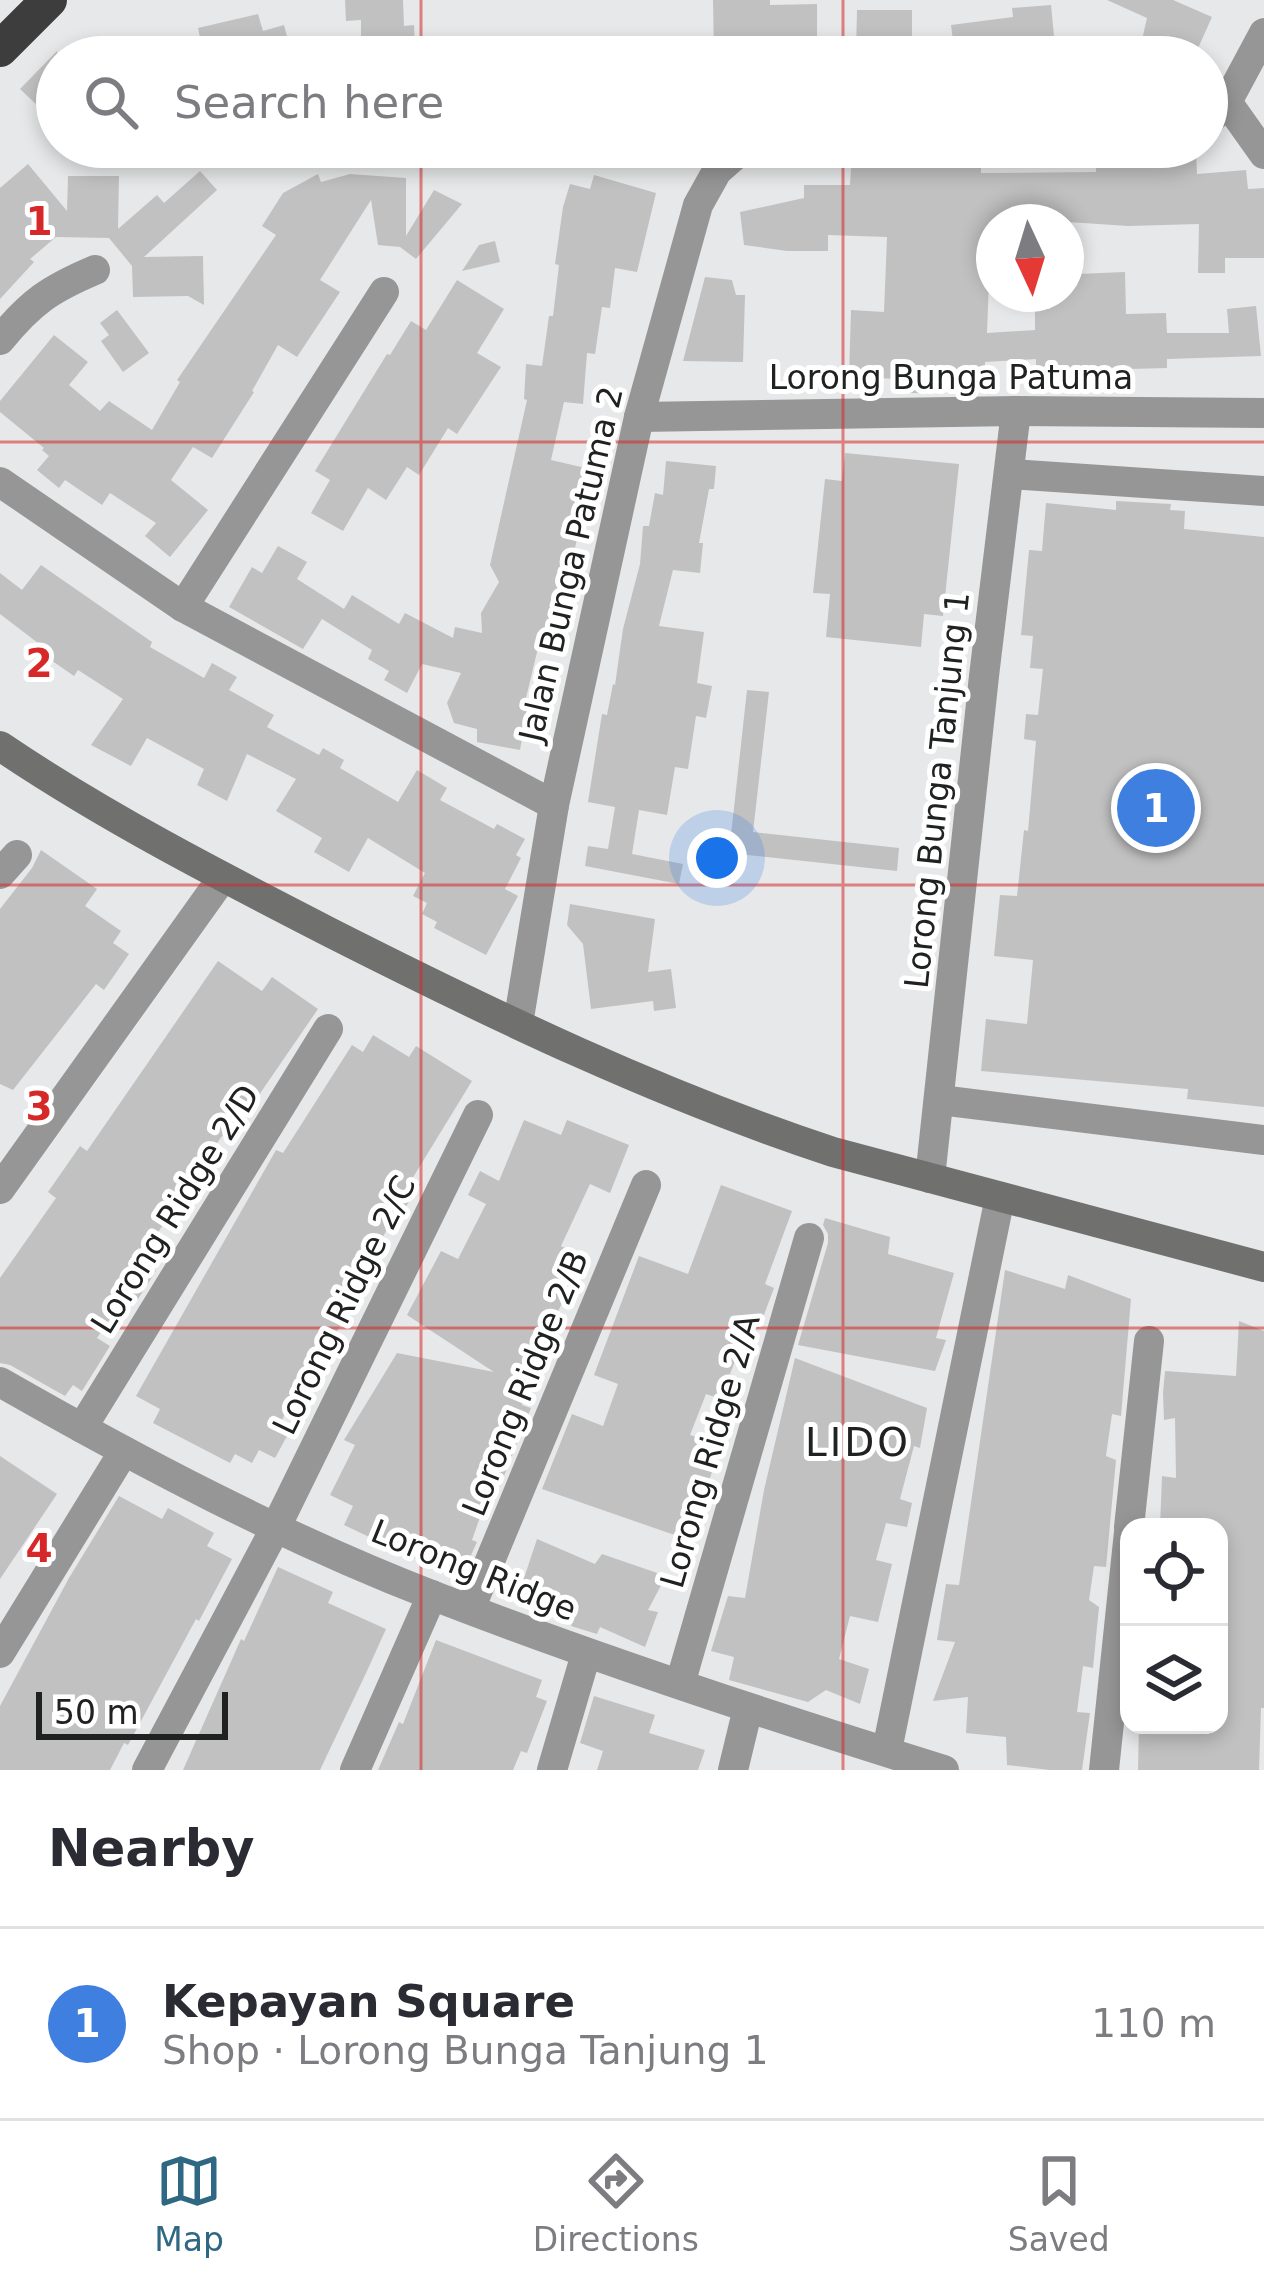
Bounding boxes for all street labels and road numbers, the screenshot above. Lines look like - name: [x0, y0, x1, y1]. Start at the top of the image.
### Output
- street label: Lorong Bunga Patuma: [769, 358, 1133, 397]
- street label: Jalan Bunga Patuma 2: [511, 383, 631, 747]
- street label: Lorong Bunga Tanjung 1: [897, 590, 977, 990]
- street label: Lorong Ridge 2/D: [83, 1078, 267, 1340]
- street label: Lorong Ridge 2/C: [264, 1169, 424, 1441]
- street label: Lorong Ridge 2/B: [454, 1245, 596, 1521]
- street label: Lorong Ridge 2/A: [652, 1309, 768, 1592]
- street label: Lorong Ridge: [366, 1511, 582, 1629]

